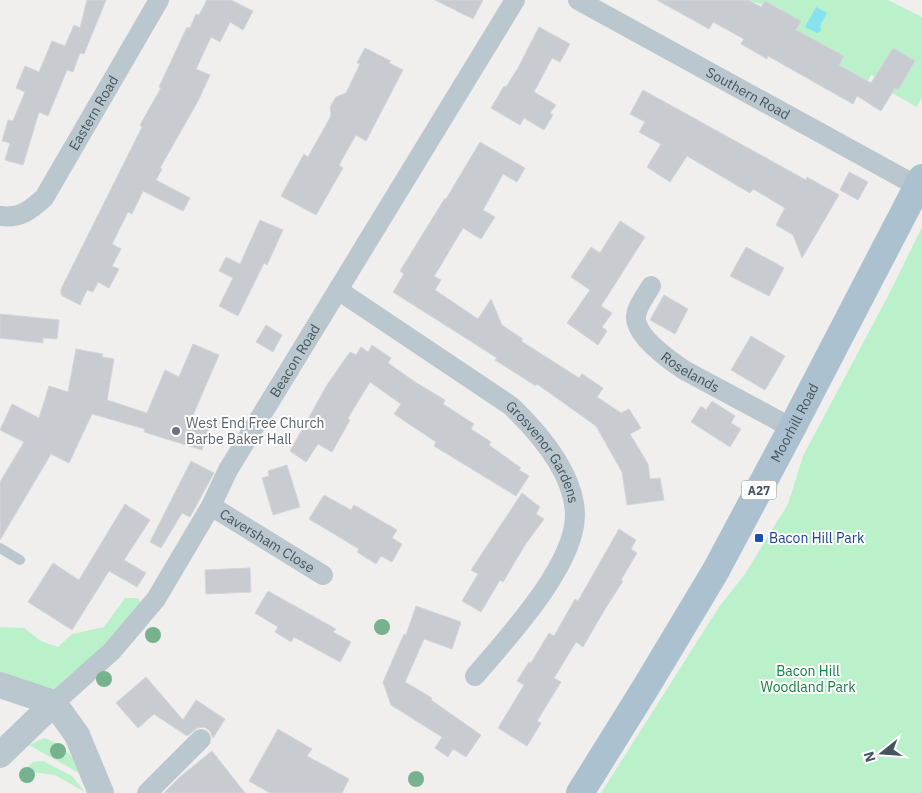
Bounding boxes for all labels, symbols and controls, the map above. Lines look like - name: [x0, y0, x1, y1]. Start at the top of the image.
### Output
- street label: Southern Road: [703, 63, 793, 124]
- street label: Eastern Road: [65, 72, 122, 154]
- street label: Beacon Road: [266, 321, 324, 401]
- street label: Roselands: [657, 348, 723, 397]
- street label: Moorhill Road: [766, 380, 823, 465]
- street label: Grosvenor Gardens: [502, 397, 583, 505]
- place label: West End Free Church Barbe Baker Hall: [186, 414, 324, 448]
- marker: West End Free Church Barbe Baker Hall: [170, 425, 182, 437]
- road number: A27: [742, 480, 776, 500]
- street label: Caversham Close: [216, 505, 318, 577]
- place label: Bacon Hill Park: [769, 529, 865, 547]
- marker: Bacon Hill Park: [753, 532, 765, 544]
- park label: Bacon Hill Woodland Park: [760, 662, 856, 696]
- north arrow: [857, 728, 907, 778]
- text: N: [859, 749, 880, 764]

